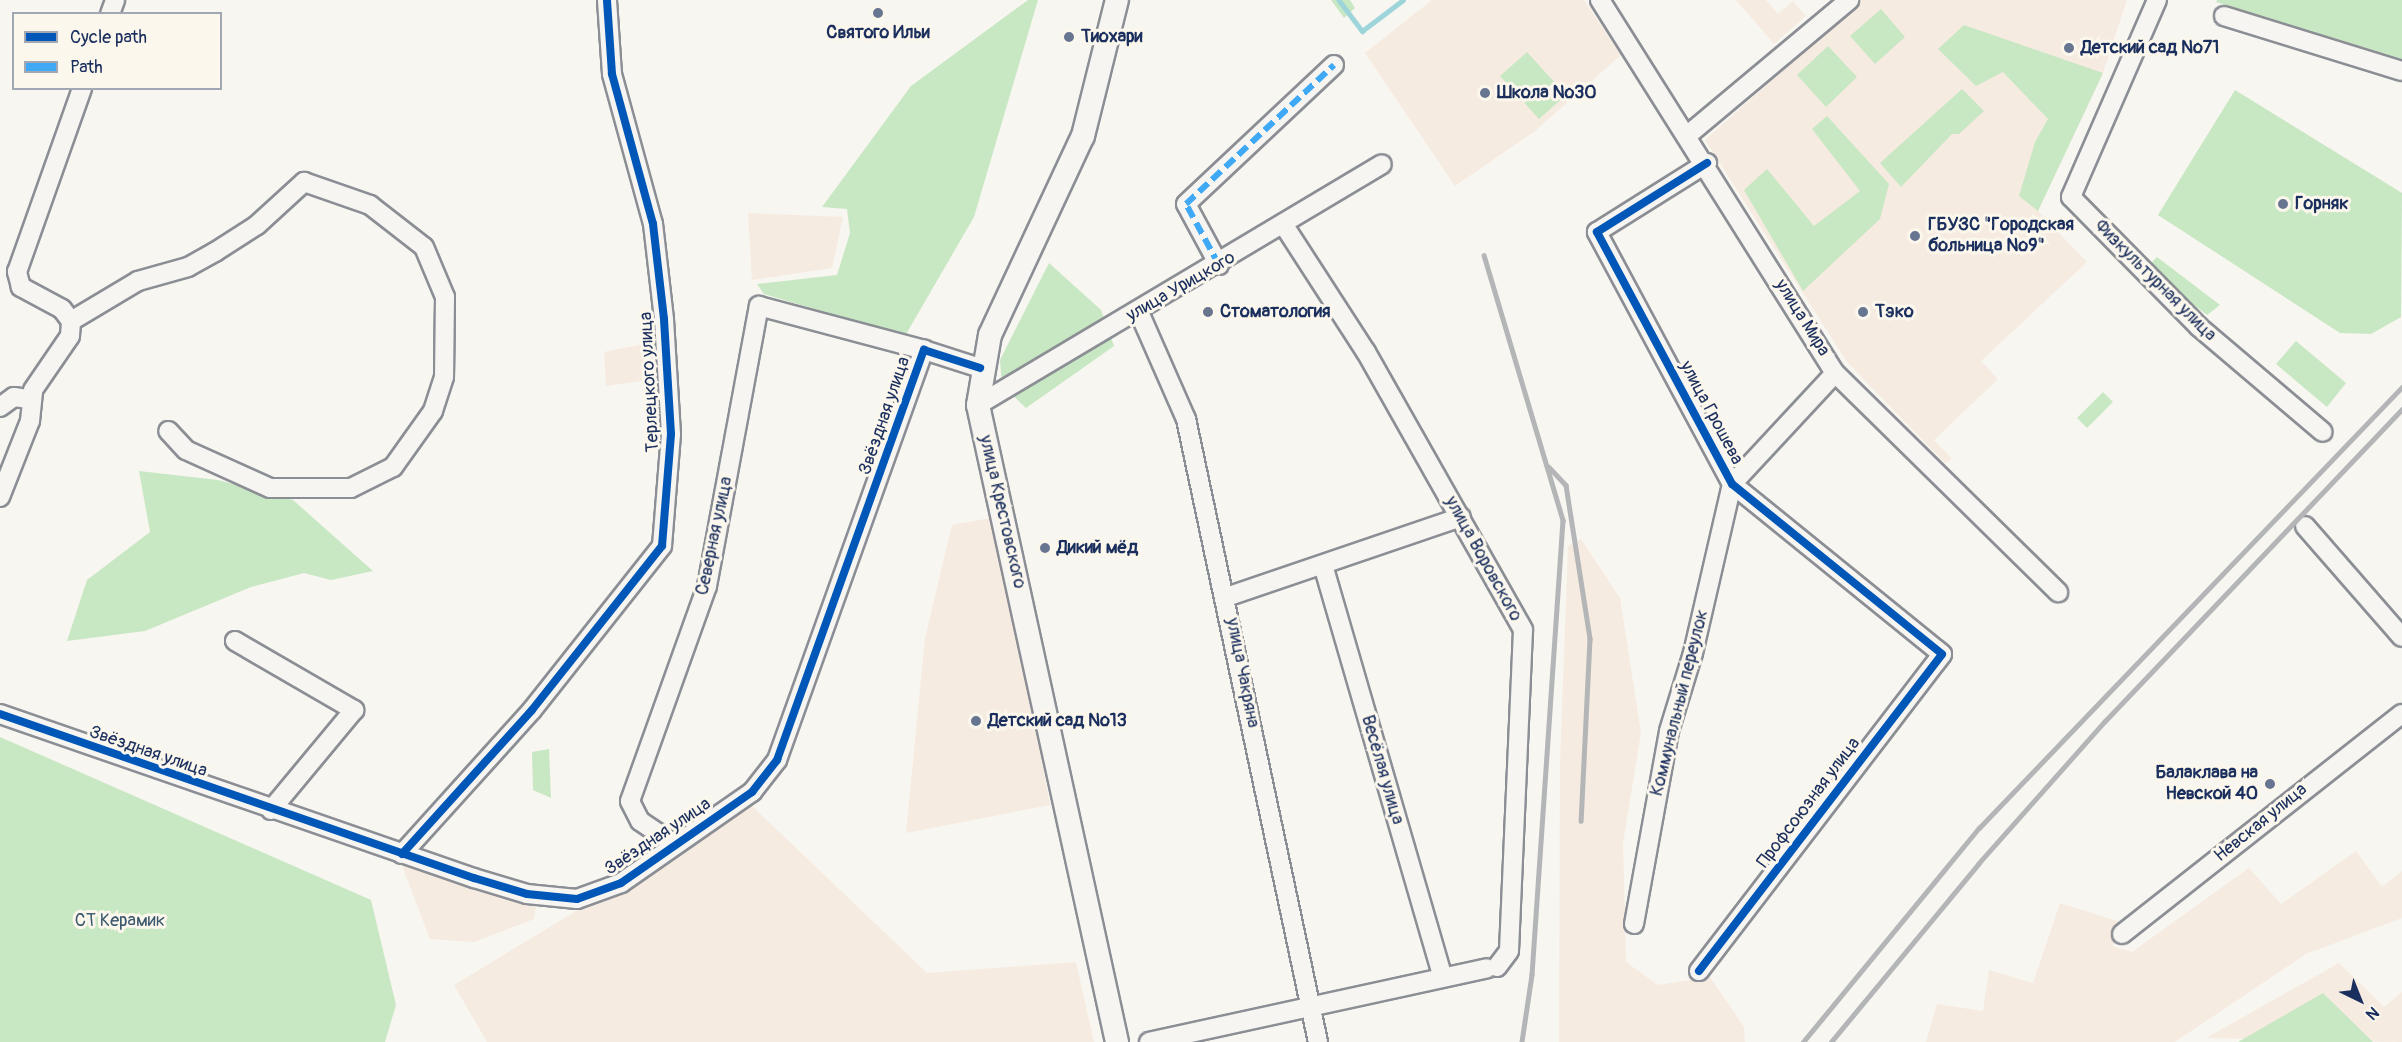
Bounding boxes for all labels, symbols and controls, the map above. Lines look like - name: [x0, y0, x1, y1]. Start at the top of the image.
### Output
- marker: Святого Ильи: [871, 6, 885, 20]
- legend: [12, 12, 222, 90]
- place label: Святого Ильи: [826, 22, 930, 44]
- text: Cycle path: [70, 26, 147, 49]
- place label: Тиохари: [1081, 26, 1143, 48]
- marker: Тиохари: [1062, 30, 1076, 44]
- place label: Детский сад №71: [2081, 37, 2219, 59]
- marker: Детский сад №71: [2062, 41, 2076, 55]
- text: Path: [70, 56, 103, 79]
- place label: Школа №30: [1497, 82, 1597, 104]
- marker: Школа №30: [1478, 86, 1492, 100]
- place label: Горняк: [2295, 193, 2349, 215]
- marker: Горняк: [2276, 197, 2290, 211]
- place label: ГБУЗС "Городская больница №9": [1928, 215, 2074, 258]
- street label: Физкультурная улица: [2090, 216, 2220, 346]
- marker: ГБУЗС "Городская больница №9": [1906, 227, 1924, 245]
- street label: улица Урицкого: [1123, 247, 1239, 327]
- street label: улица Мира: [1770, 276, 1834, 360]
- place label: Стоматология: [1220, 301, 1330, 323]
- place label: Тэко: [1875, 301, 1914, 323]
- marker: Стоматология: [1201, 305, 1215, 319]
- marker: Тэко: [1856, 305, 1870, 319]
- street label: Терлецкого улица: [636, 311, 664, 453]
- street label: Звёздная улица: [855, 354, 915, 478]
- street label: улица Грошева: [1675, 357, 1747, 469]
- street label: улица Крестовского: [974, 433, 1030, 591]
- street label: Северная улица: [692, 475, 738, 597]
- street label: улица Воровского: [1440, 493, 1526, 625]
- place label: Дикий мёд: [1057, 537, 1138, 559]
- marker: Дикий мёд: [1038, 541, 1052, 555]
- street label: Коммунальный переулок: [1646, 608, 1714, 798]
- street label: улица Чакряна: [1221, 616, 1263, 730]
- place label: Детский сад №13: [988, 710, 1127, 732]
- street label: Весёлая улица: [1356, 713, 1408, 827]
- marker: Детский сад №13: [969, 714, 983, 728]
- street label: Звёздная улица: [86, 722, 210, 782]
- street label: Профсоюзная улица: [1753, 734, 1865, 872]
- place label: Балаклава на Невской 40: [2155, 763, 2258, 806]
- marker: Балаклава на Невской 40: [2263, 777, 2277, 791]
- street label: Невская улица: [2210, 779, 2312, 867]
- street label: Звёздная улица: [601, 794, 715, 880]
- park label: СТ Керамик: [75, 910, 165, 932]
- north arrow: [2330, 970, 2390, 1030]
- text: N: [2362, 1002, 2383, 1024]

